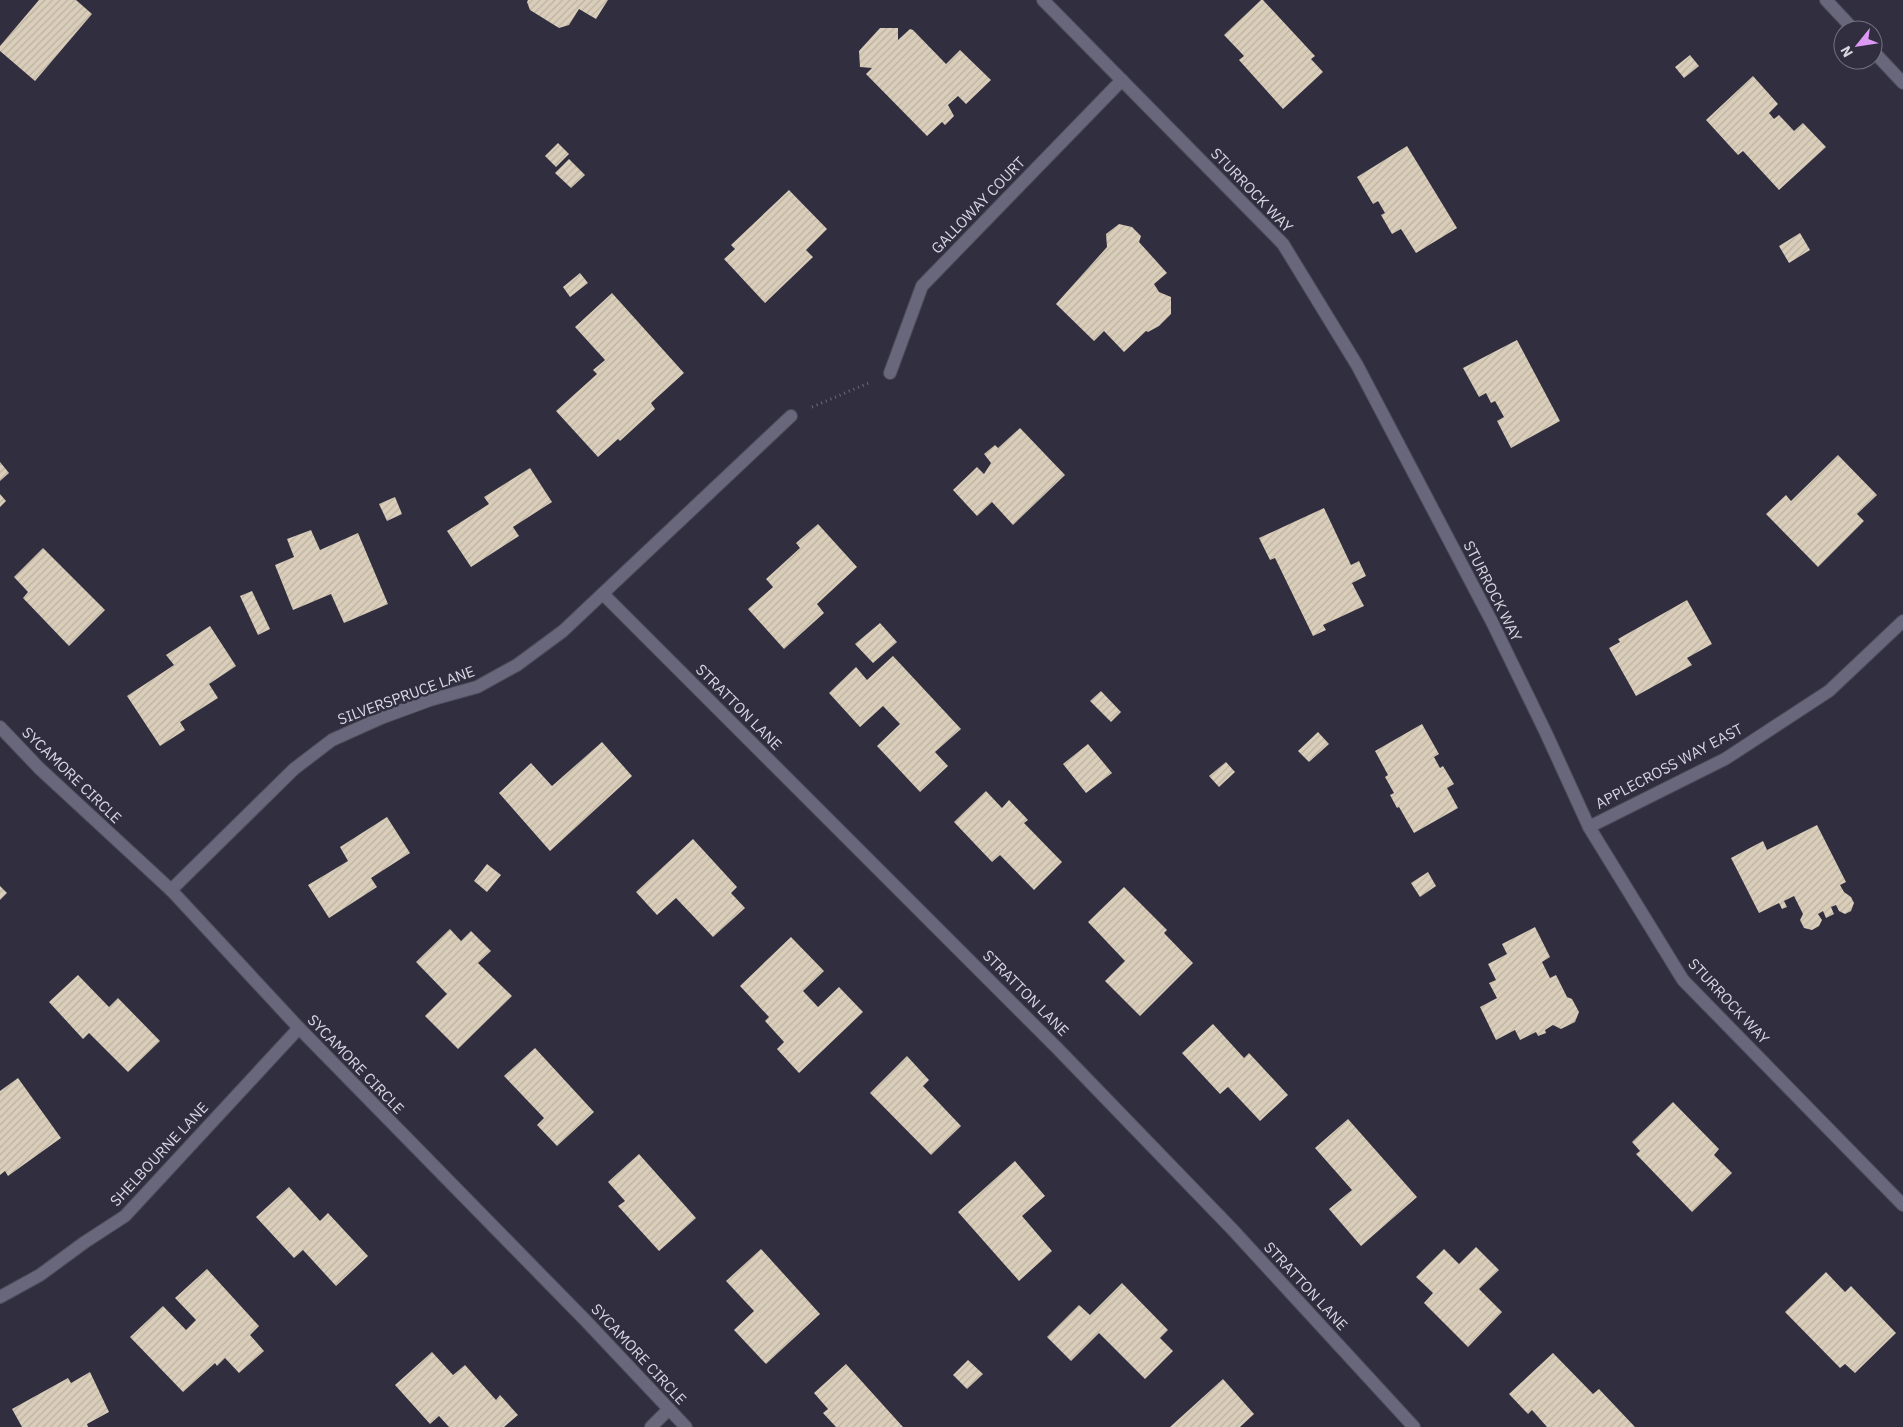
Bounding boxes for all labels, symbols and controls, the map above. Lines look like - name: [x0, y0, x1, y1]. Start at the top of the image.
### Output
- north arrow: [1833, 20, 1883, 70]
- text: N: [1836, 43, 1857, 60]
- street label: STURROCK WAY: [1207, 144, 1297, 236]
- street label: GALLOWAY COURT: [927, 152, 1029, 257]
- street label: STURROCK WAY: [1459, 538, 1527, 645]
- street label: STRATTON LANE: [692, 660, 786, 754]
- street label: SILVERSPRUCE LANE: [335, 661, 477, 729]
- street label: APPLECROSS WAY EAST: [1592, 719, 1746, 813]
- street label: SYCAMORE CIRCLE: [18, 723, 126, 827]
- street label: STRATTON LANE: [979, 946, 1073, 1040]
- street label: STURROCK WAY: [1684, 954, 1774, 1048]
- street label: SYCAMORE CIRCLE: [304, 1010, 408, 1118]
- street label: SHELBOURNE LANE: [106, 1098, 212, 1210]
- street label: STRATTON LANE: [1260, 1238, 1352, 1334]
- street label: SYCAMORE CIRCLE: [587, 1300, 691, 1408]

